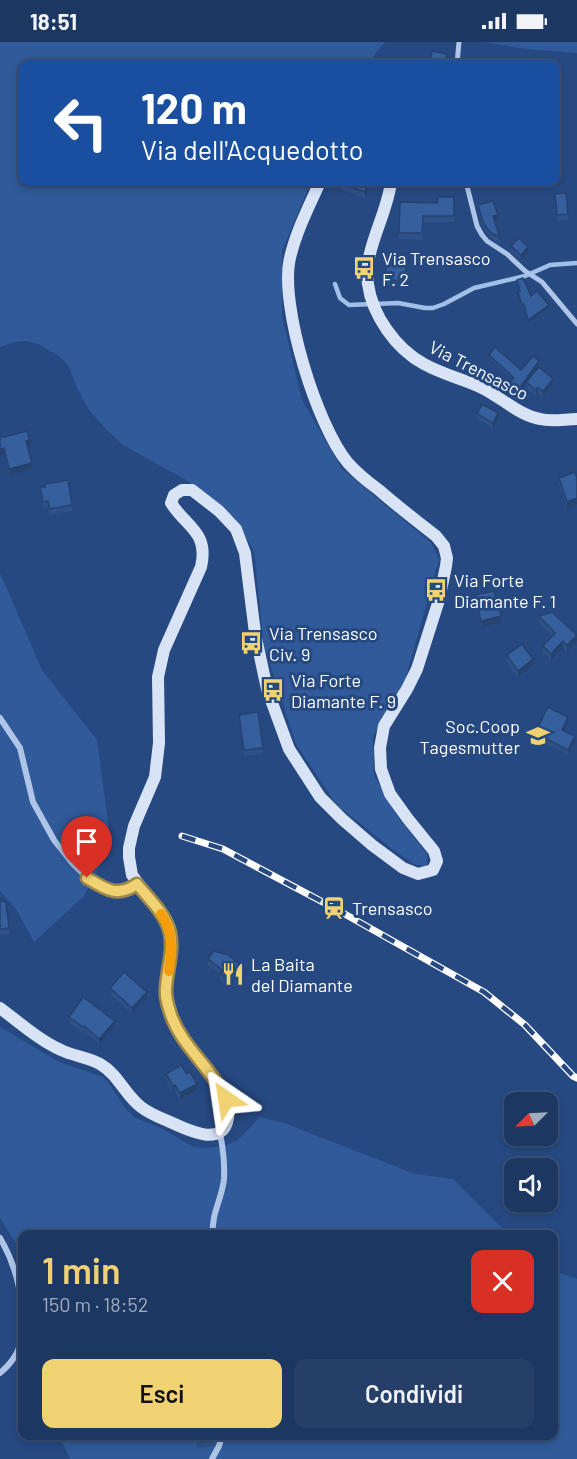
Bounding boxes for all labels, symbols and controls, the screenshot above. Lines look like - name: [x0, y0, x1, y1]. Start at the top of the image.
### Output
- text: 18:51: [30, 8, 77, 34]
- text: 120 m: [141, 82, 247, 132]
- icon: left: [42, 84, 120, 162]
- text: Via dell'Acquedotto: [141, 133, 364, 165]
- place label: Via Trensasco F. 2: [382, 247, 491, 290]
- bus stop icon: Via Trensasco F. 2: [351, 255, 377, 281]
- street label: Via Trensasco: [426, 336, 532, 404]
- place label: Via Forte Diamante F. 1: [454, 569, 556, 612]
- bus stop icon: Via Forte Diamante F. 1: [423, 577, 449, 603]
- place label: Via Trensasco Civ. 9: [269, 622, 378, 665]
- bus stop icon: Via Trensasco Civ. 9: [238, 630, 264, 656]
- place label: Via Forte Diamante F. 9: [291, 669, 396, 712]
- bus stop icon: Via Forte Diamante F. 9: [260, 677, 286, 703]
- place label: Soc.Coop Tagesmutter: [420, 715, 520, 758]
- school or university icon: Soc.Coop Tagesmutter: [525, 723, 551, 749]
- pin: [61, 816, 112, 878]
- icon: arrive: [70, 825, 103, 858]
- station icon: Trensasco: [321, 895, 347, 921]
- place label: Trensasco: [352, 897, 433, 919]
- place label: La Baita del Diamante: [251, 953, 353, 996]
- restaurant icon: La Baita del Diamante: [220, 961, 246, 987]
- position arrow: [194, 1067, 258, 1131]
- north arrow: [504, 1092, 558, 1146]
- map controls: [504, 1092, 558, 1212]
- button: sound: [504, 1158, 558, 1212]
- text: 1 min: [42, 1248, 121, 1291]
- button: close: [471, 1250, 534, 1313]
- text: 150 m · 18:52: [42, 1292, 149, 1316]
- button: Esci: [42, 1359, 282, 1428]
- button: Condividi: [294, 1359, 534, 1428]

